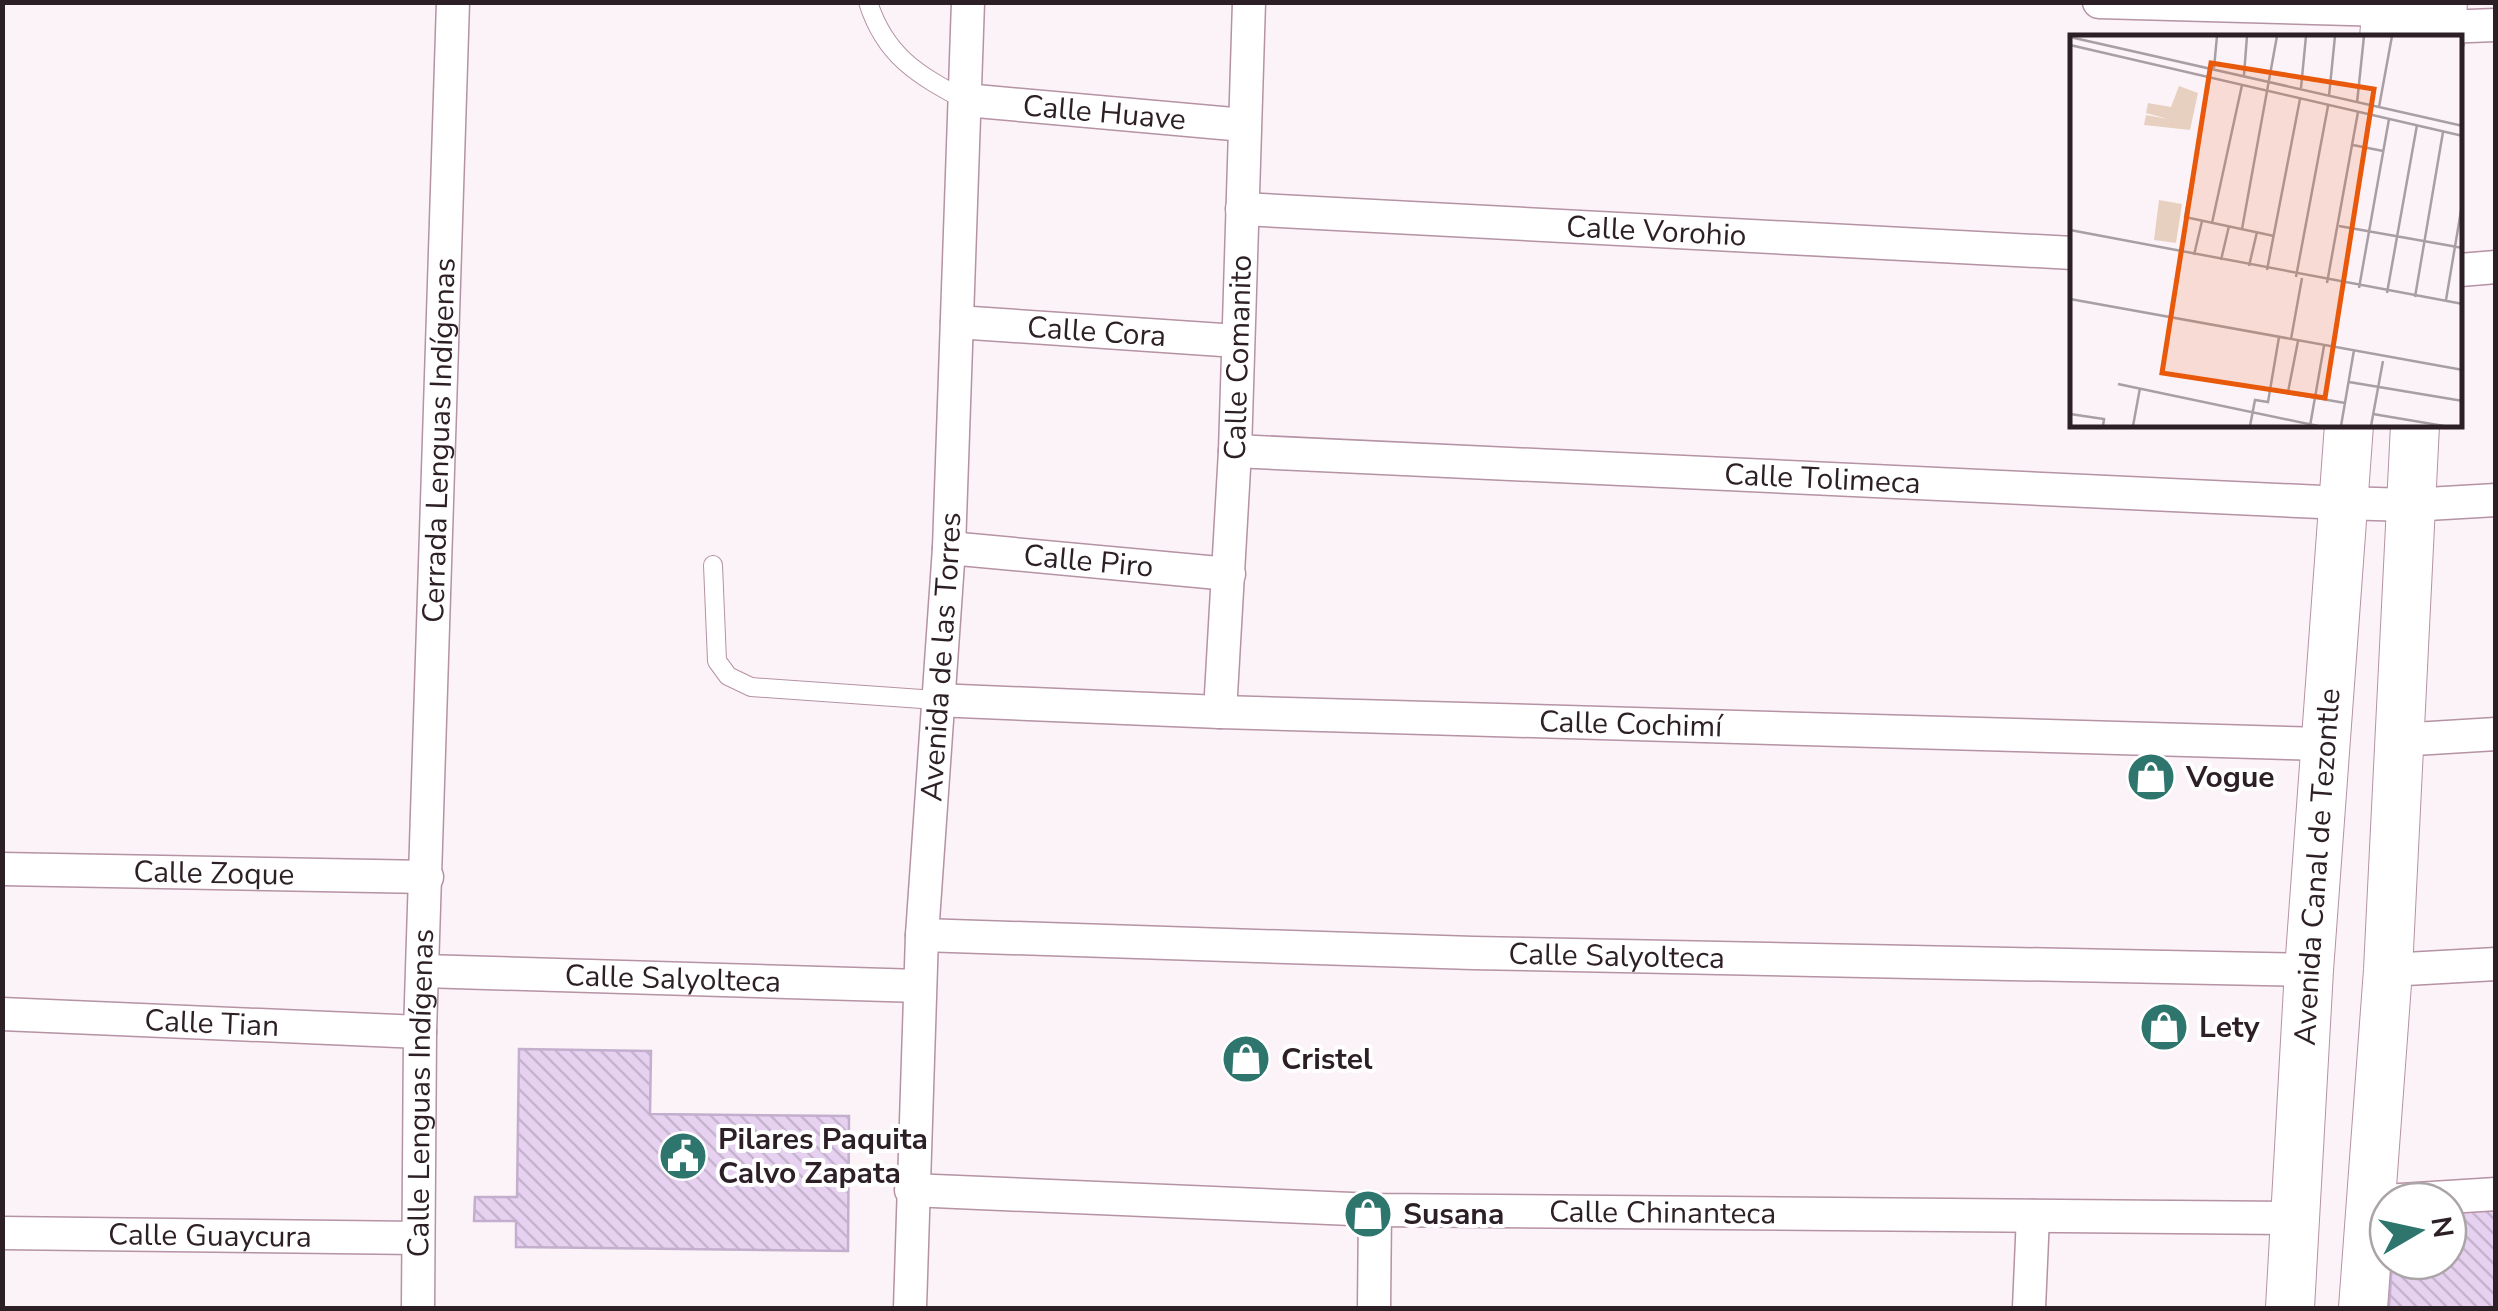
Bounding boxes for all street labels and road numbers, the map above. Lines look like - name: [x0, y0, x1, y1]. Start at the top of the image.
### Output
- street label: Calle Huave: [1021, 85, 1188, 141]
- street label: Calle Vorohio: [1565, 206, 1748, 257]
- street label: Calle Comanito: [1215, 254, 1262, 461]
- street label: Cerrada Lenguas Indígenas: [413, 257, 466, 624]
- street label: Calle Cora: [1026, 307, 1167, 357]
- street label: Calle Tolimeca: [1723, 454, 1921, 504]
- street label: Avenida de las Torres: [911, 512, 971, 803]
- street label: Calle Piro: [1022, 535, 1155, 588]
- street label: Avenida Canal de Tezontle: [2285, 687, 2351, 1047]
- street label: Calle Cochimí: [1538, 701, 1725, 748]
- street label: Calle Zoque: [133, 851, 295, 896]
- street label: Calle Lenguas Indígenas: [398, 928, 444, 1258]
- street label: Calle Salyolteca: [1508, 934, 1725, 979]
- street label: Calle Salyolteca: [564, 955, 782, 1003]
- street label: Calle Tian: [144, 1000, 280, 1047]
- street label: Calle Chinanteca: [1549, 1192, 1776, 1234]
- street label: Calle Guaycura: [108, 1214, 312, 1258]

